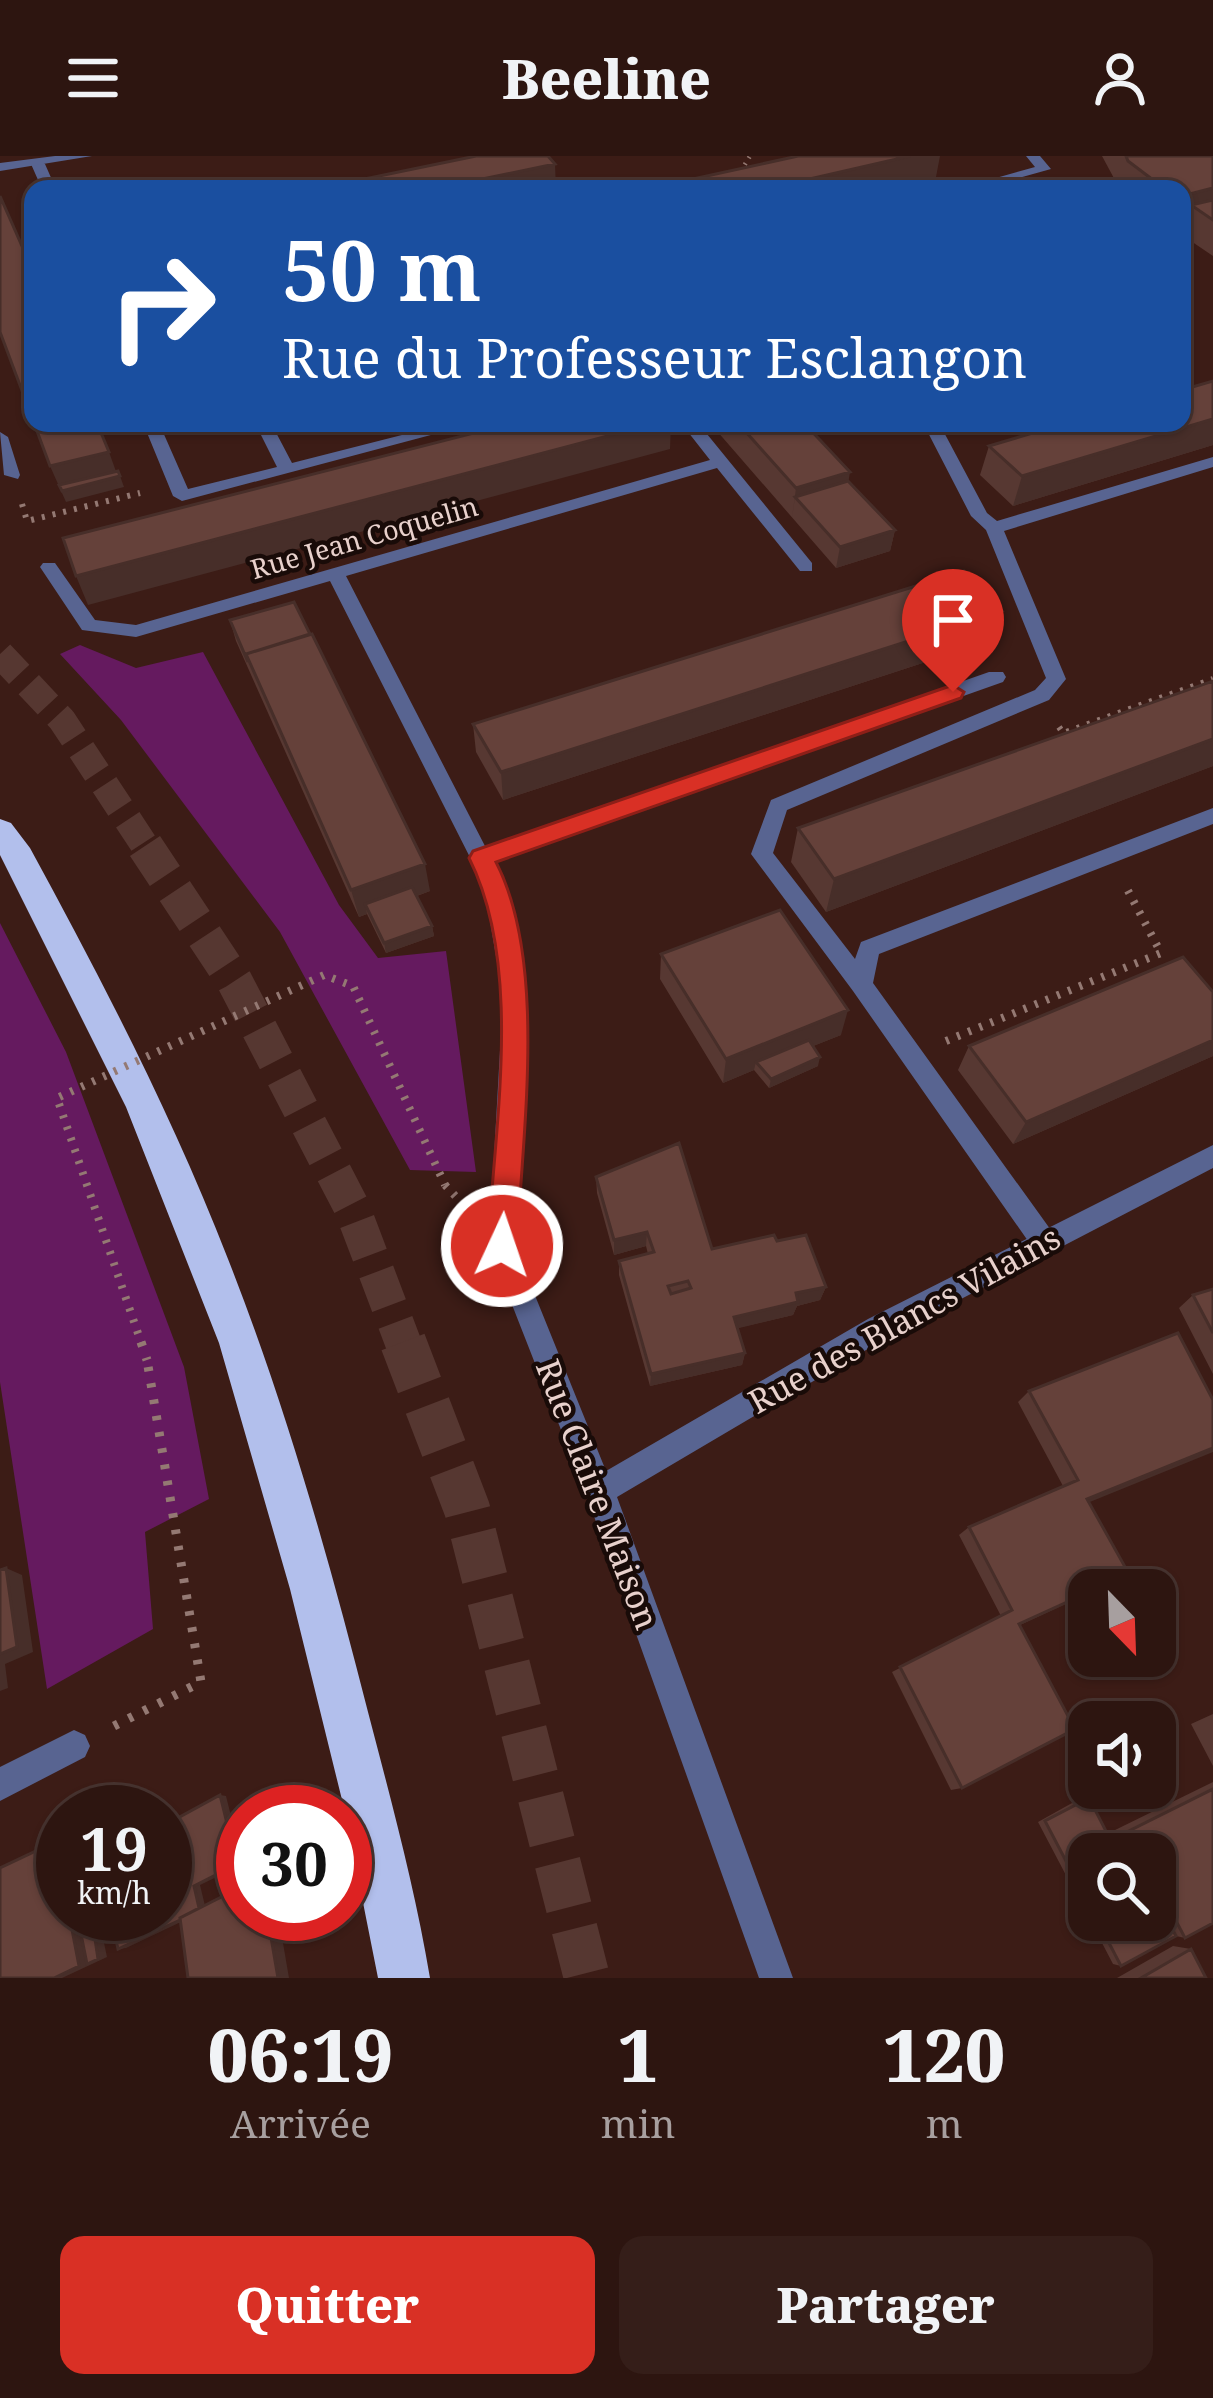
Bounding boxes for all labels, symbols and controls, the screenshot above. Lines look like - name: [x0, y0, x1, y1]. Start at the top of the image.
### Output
- text: Beeline: [502, 41, 711, 115]
- icon: menu: [60, 45, 126, 111]
- icon: person: [1087, 45, 1153, 111]
- text: 50 m: [282, 211, 482, 326]
- icon: right: [84, 228, 240, 384]
- text: Rue du Professeur Esclangon: [282, 320, 1027, 394]
- street label: Rue Jean Coquelin: [246, 487, 482, 587]
- pin: [902, 569, 1004, 692]
- icon: arrive: [920, 587, 986, 653]
- position arrow: [439, 1183, 565, 1309]
- street label: Rue des Blancs Vilains: [740, 1214, 1068, 1424]
- street label: Rue Claire Maison: [526, 1353, 670, 1635]
- north arrow: [1068, 1569, 1176, 1677]
- map controls: [1068, 1569, 1176, 1941]
- button: sound: [1068, 1701, 1176, 1809]
- speed limit sign: 30: [216, 1785, 372, 1941]
- text: 19: [80, 1807, 148, 1889]
- button: search: [1068, 1833, 1176, 1941]
- text: km/h: [77, 1872, 151, 1913]
- text: 06:19: [208, 2005, 393, 2103]
- text: 1: [618, 2005, 659, 2103]
- text: 120: [883, 2005, 1005, 2103]
- text: Arrivée: [230, 2096, 371, 2149]
- text: min: [601, 2096, 675, 2149]
- text: m: [926, 2096, 963, 2149]
- button: Quitter: [60, 2236, 595, 2374]
- button: Partager: [619, 2236, 1153, 2374]

